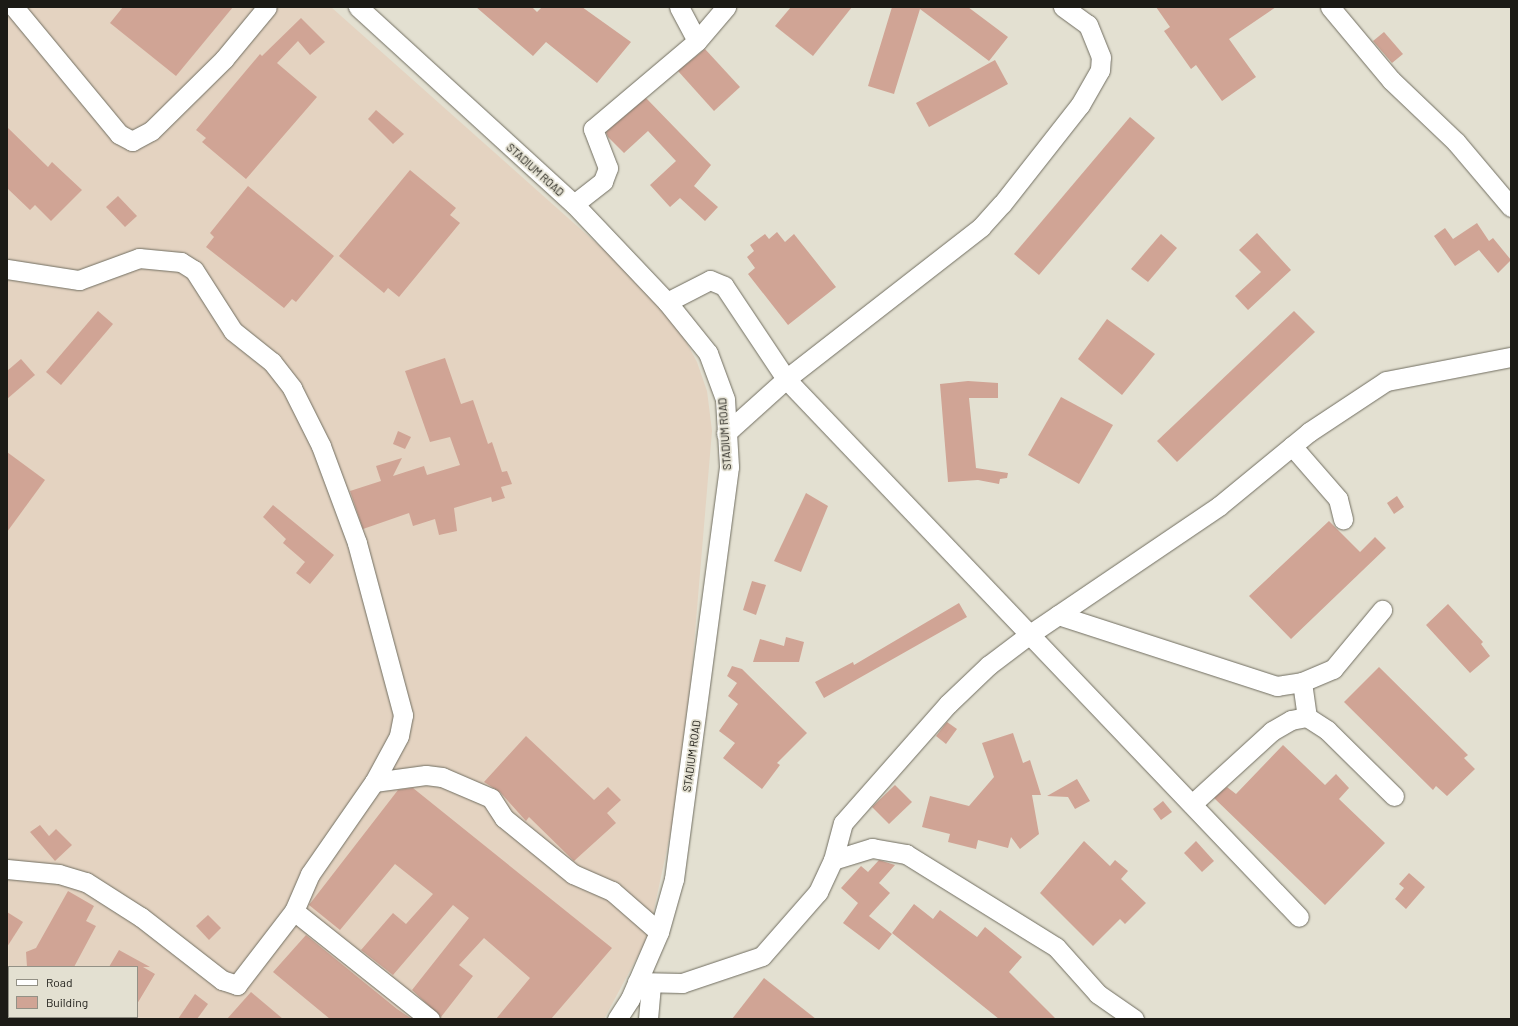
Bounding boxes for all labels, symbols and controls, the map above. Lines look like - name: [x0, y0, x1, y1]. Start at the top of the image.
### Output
- street label: STADIUM ROAD: [504, 141, 566, 199]
- street label: STADIUM ROAD: [716, 397, 734, 471]
- street label: STADIUM ROAD: [680, 719, 704, 793]
- legend: [8, 966, 138, 1018]
- text: Road: [46, 975, 73, 989]
- text: Building: [46, 995, 88, 1009]

